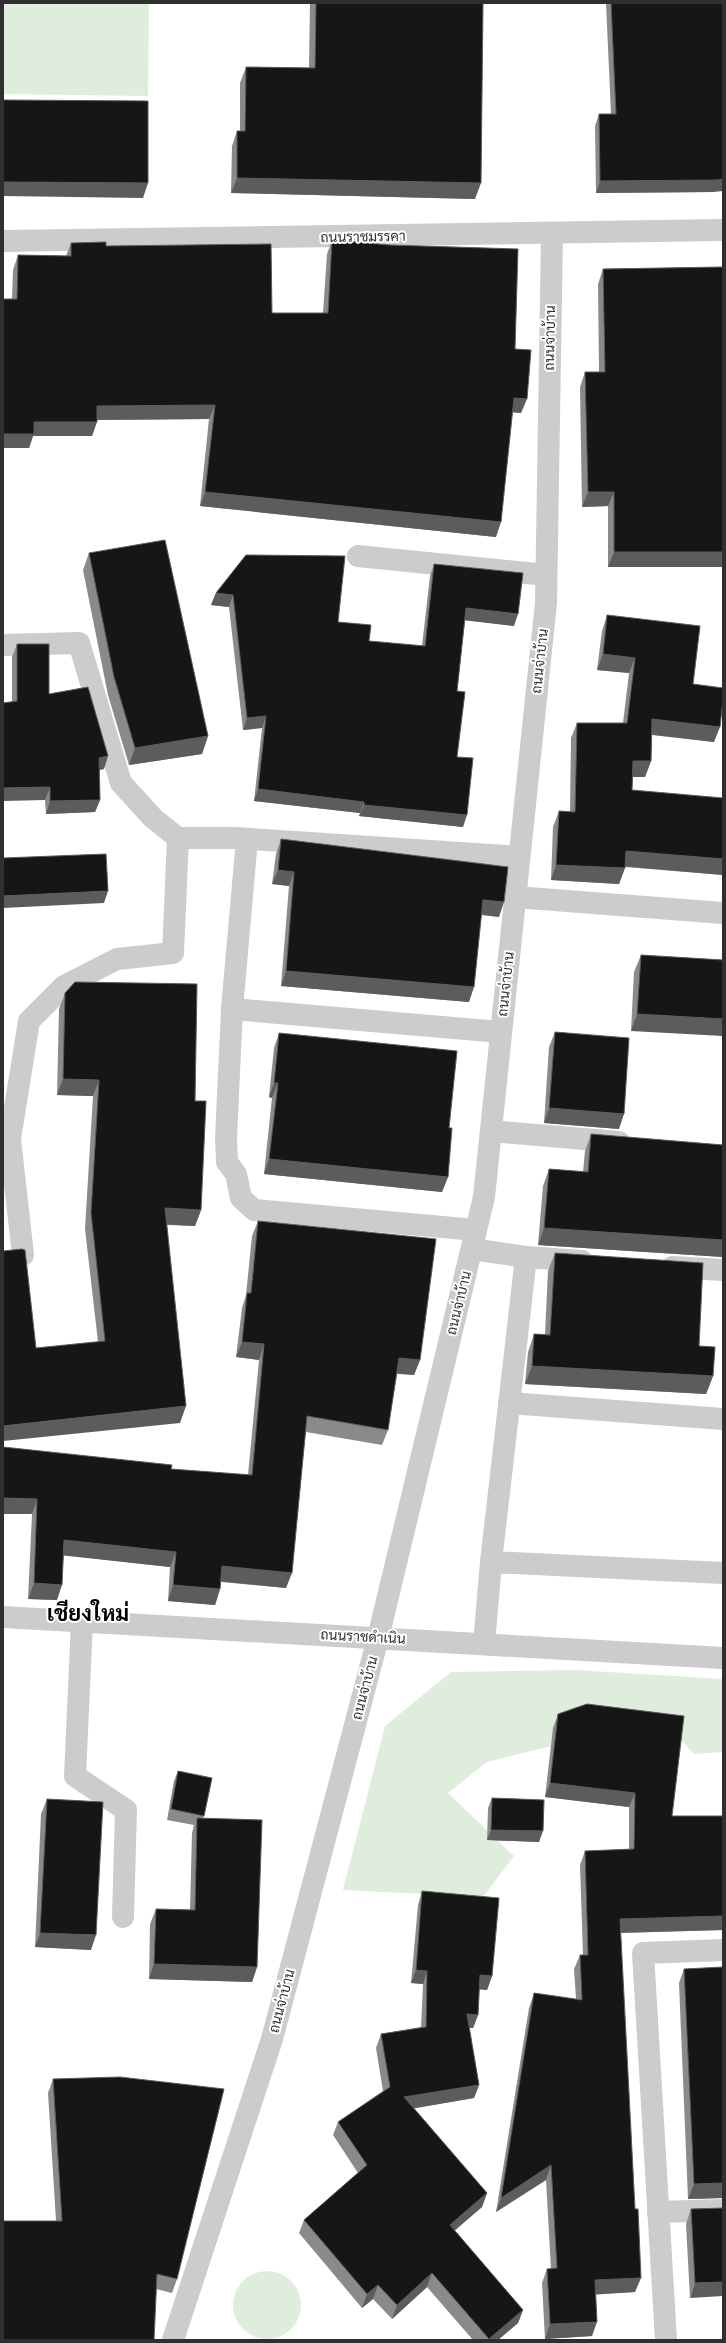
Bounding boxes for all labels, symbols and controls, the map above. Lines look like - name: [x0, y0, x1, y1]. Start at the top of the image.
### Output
- street label: ถนนราชมรรคา: [320, 228, 406, 246]
- street label: ถนนจ่าบ้าน: [540, 305, 559, 371]
- street label: ถนนจ่าบ้าน: [527, 627, 552, 694]
- street label: ถนนจ่าบ้าน: [493, 950, 518, 1017]
- street label: ถนนจ่าบ้าน: [442, 1269, 475, 1337]
- district label: เชียงใหม่: [47, 1599, 129, 1627]
- street label: ถนนราชดำเนิน: [320, 1626, 406, 1648]
- street label: ถนนจ่าบ้าน: [347, 1654, 382, 1722]
- street label: ถนนจ่าบ้าน: [264, 1967, 299, 2035]

